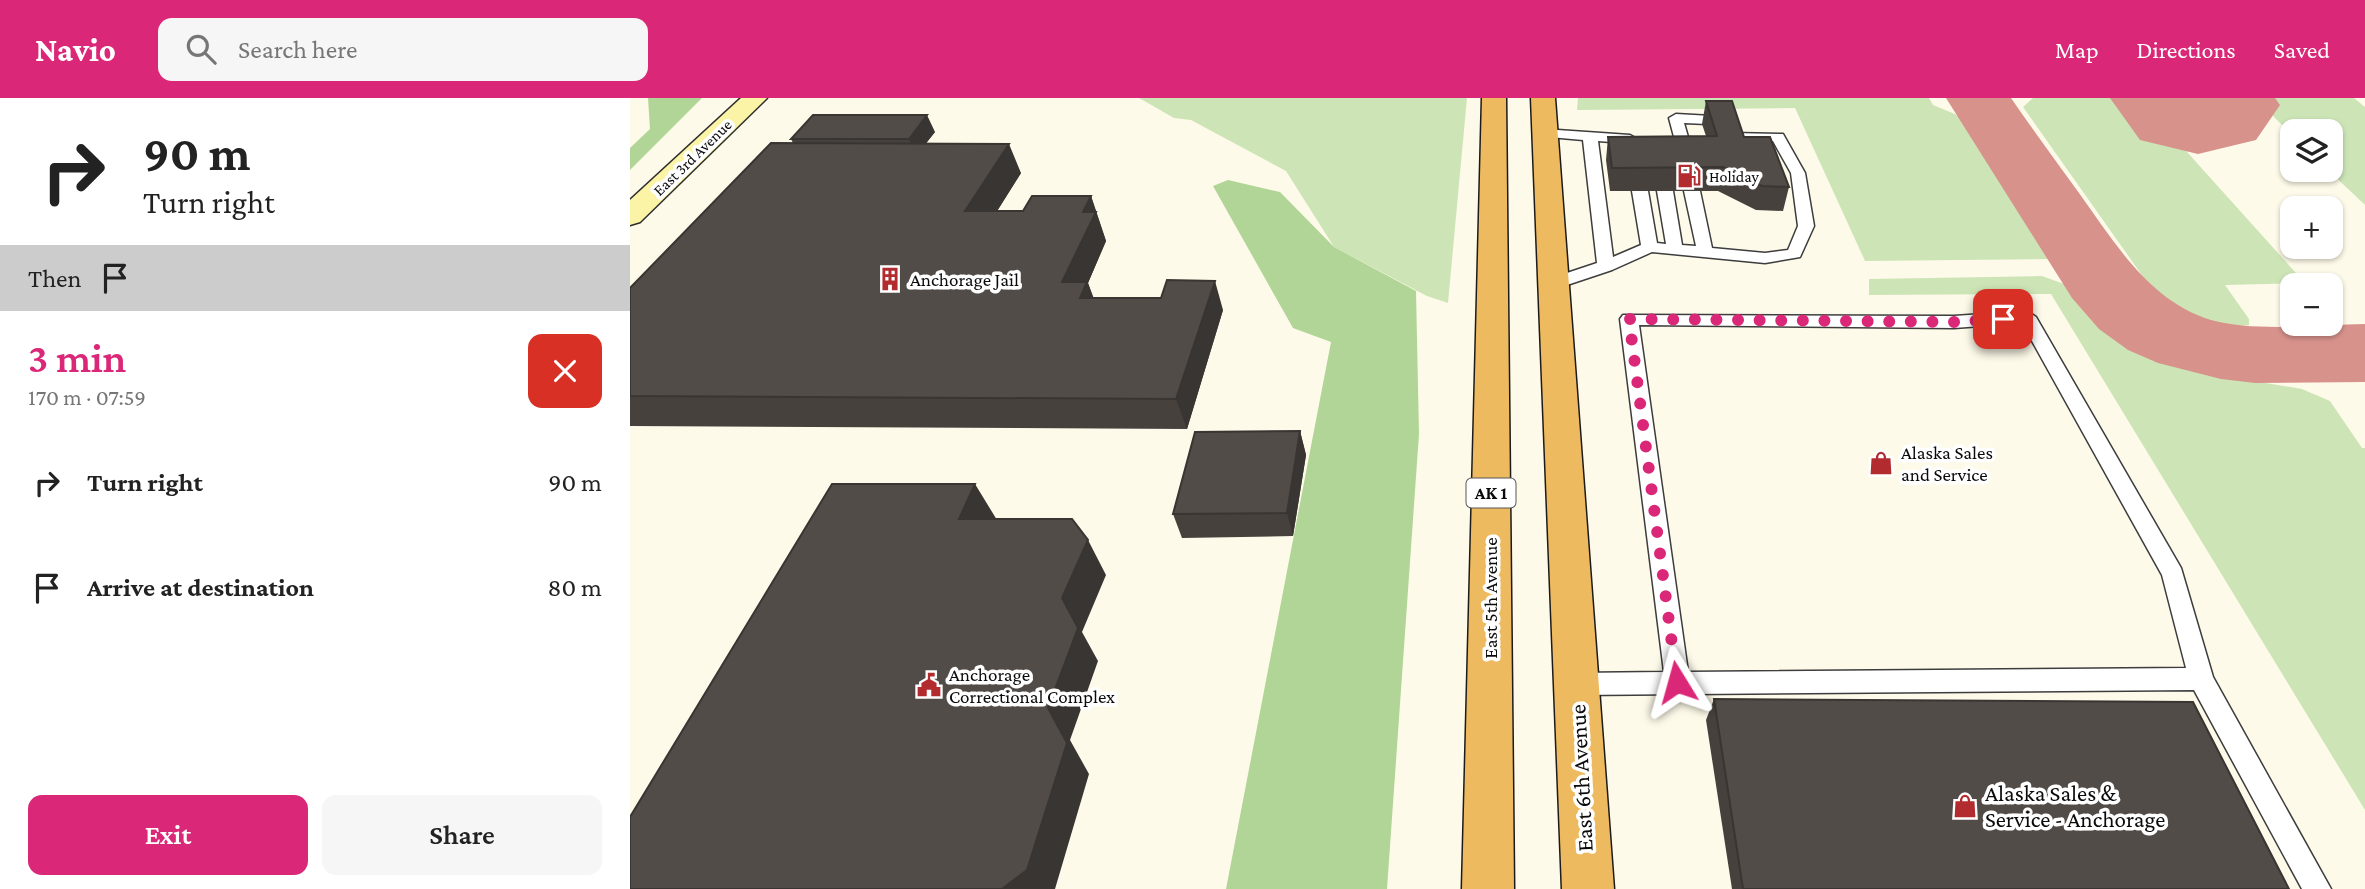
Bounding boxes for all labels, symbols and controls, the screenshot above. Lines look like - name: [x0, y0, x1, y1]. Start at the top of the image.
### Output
- search box: [158, 18, 648, 81]
- icon: search: [182, 30, 220, 68]
- text: Navio: [35, 31, 116, 68]
- text: Search here: [238, 35, 357, 64]
- text: Map: [2055, 36, 2099, 63]
- text: Directions: [2137, 36, 2236, 63]
- text: Saved: [2274, 36, 2330, 63]
- street label: East 3rd Avenue: [650, 116, 735, 199]
- map controls: [2280, 119, 2343, 336]
- button: layers: [2280, 119, 2343, 182]
- icon: right: [28, 126, 119, 217]
- text: 90 m: [143, 126, 250, 181]
- fuel station icon: Holiday: [1675, 162, 1703, 190]
- place label: Holiday: [1709, 168, 1760, 186]
- text: Turn right: [143, 184, 275, 220]
- button: +: [2280, 196, 2343, 259]
- icon: arrive: [96, 259, 134, 297]
- text: Then: [28, 264, 82, 293]
- building icon: Anchorage Jail: [876, 265, 904, 293]
- place label: Anchorage Jail: [910, 269, 1019, 290]
- button: −: [2280, 273, 2343, 336]
- pin: [1973, 289, 2033, 349]
- icon: arrive: [1984, 300, 2022, 338]
- text: 3 min: [28, 334, 126, 381]
- button: close: [528, 334, 602, 408]
- text: 170 m · 07:59: [28, 384, 146, 410]
- place label: Alaska Sales and Service: [1901, 442, 1993, 485]
- shop icon: Alaska Sales and Service: [1867, 449, 1895, 477]
- icon: right: [28, 464, 66, 502]
- text: Turn right: [87, 468, 203, 497]
- text: 90 m: [548, 468, 602, 497]
- road number: AK 1: [1466, 478, 1516, 508]
- street label: East 5th Avenue: [1480, 537, 1501, 659]
- icon: arrive: [28, 569, 66, 607]
- text: Arrive at destination: [87, 573, 314, 602]
- text: 80 m: [548, 573, 602, 602]
- position arrow: [1640, 645, 1714, 719]
- place label: Anchorage Correctional Complex: [949, 664, 1115, 707]
- public building icon: Anchorage Correctional Complex: [915, 671, 943, 699]
- street label: East 6th Avenue: [1564, 704, 1598, 852]
- place label: Alaska Sales & Service - Anchorage: [1985, 780, 2165, 832]
- shop icon: Alaska Sales & Service - Anchorage: [1951, 792, 1979, 820]
- button: Exit: [28, 795, 308, 875]
- button: Share: [322, 795, 602, 875]

